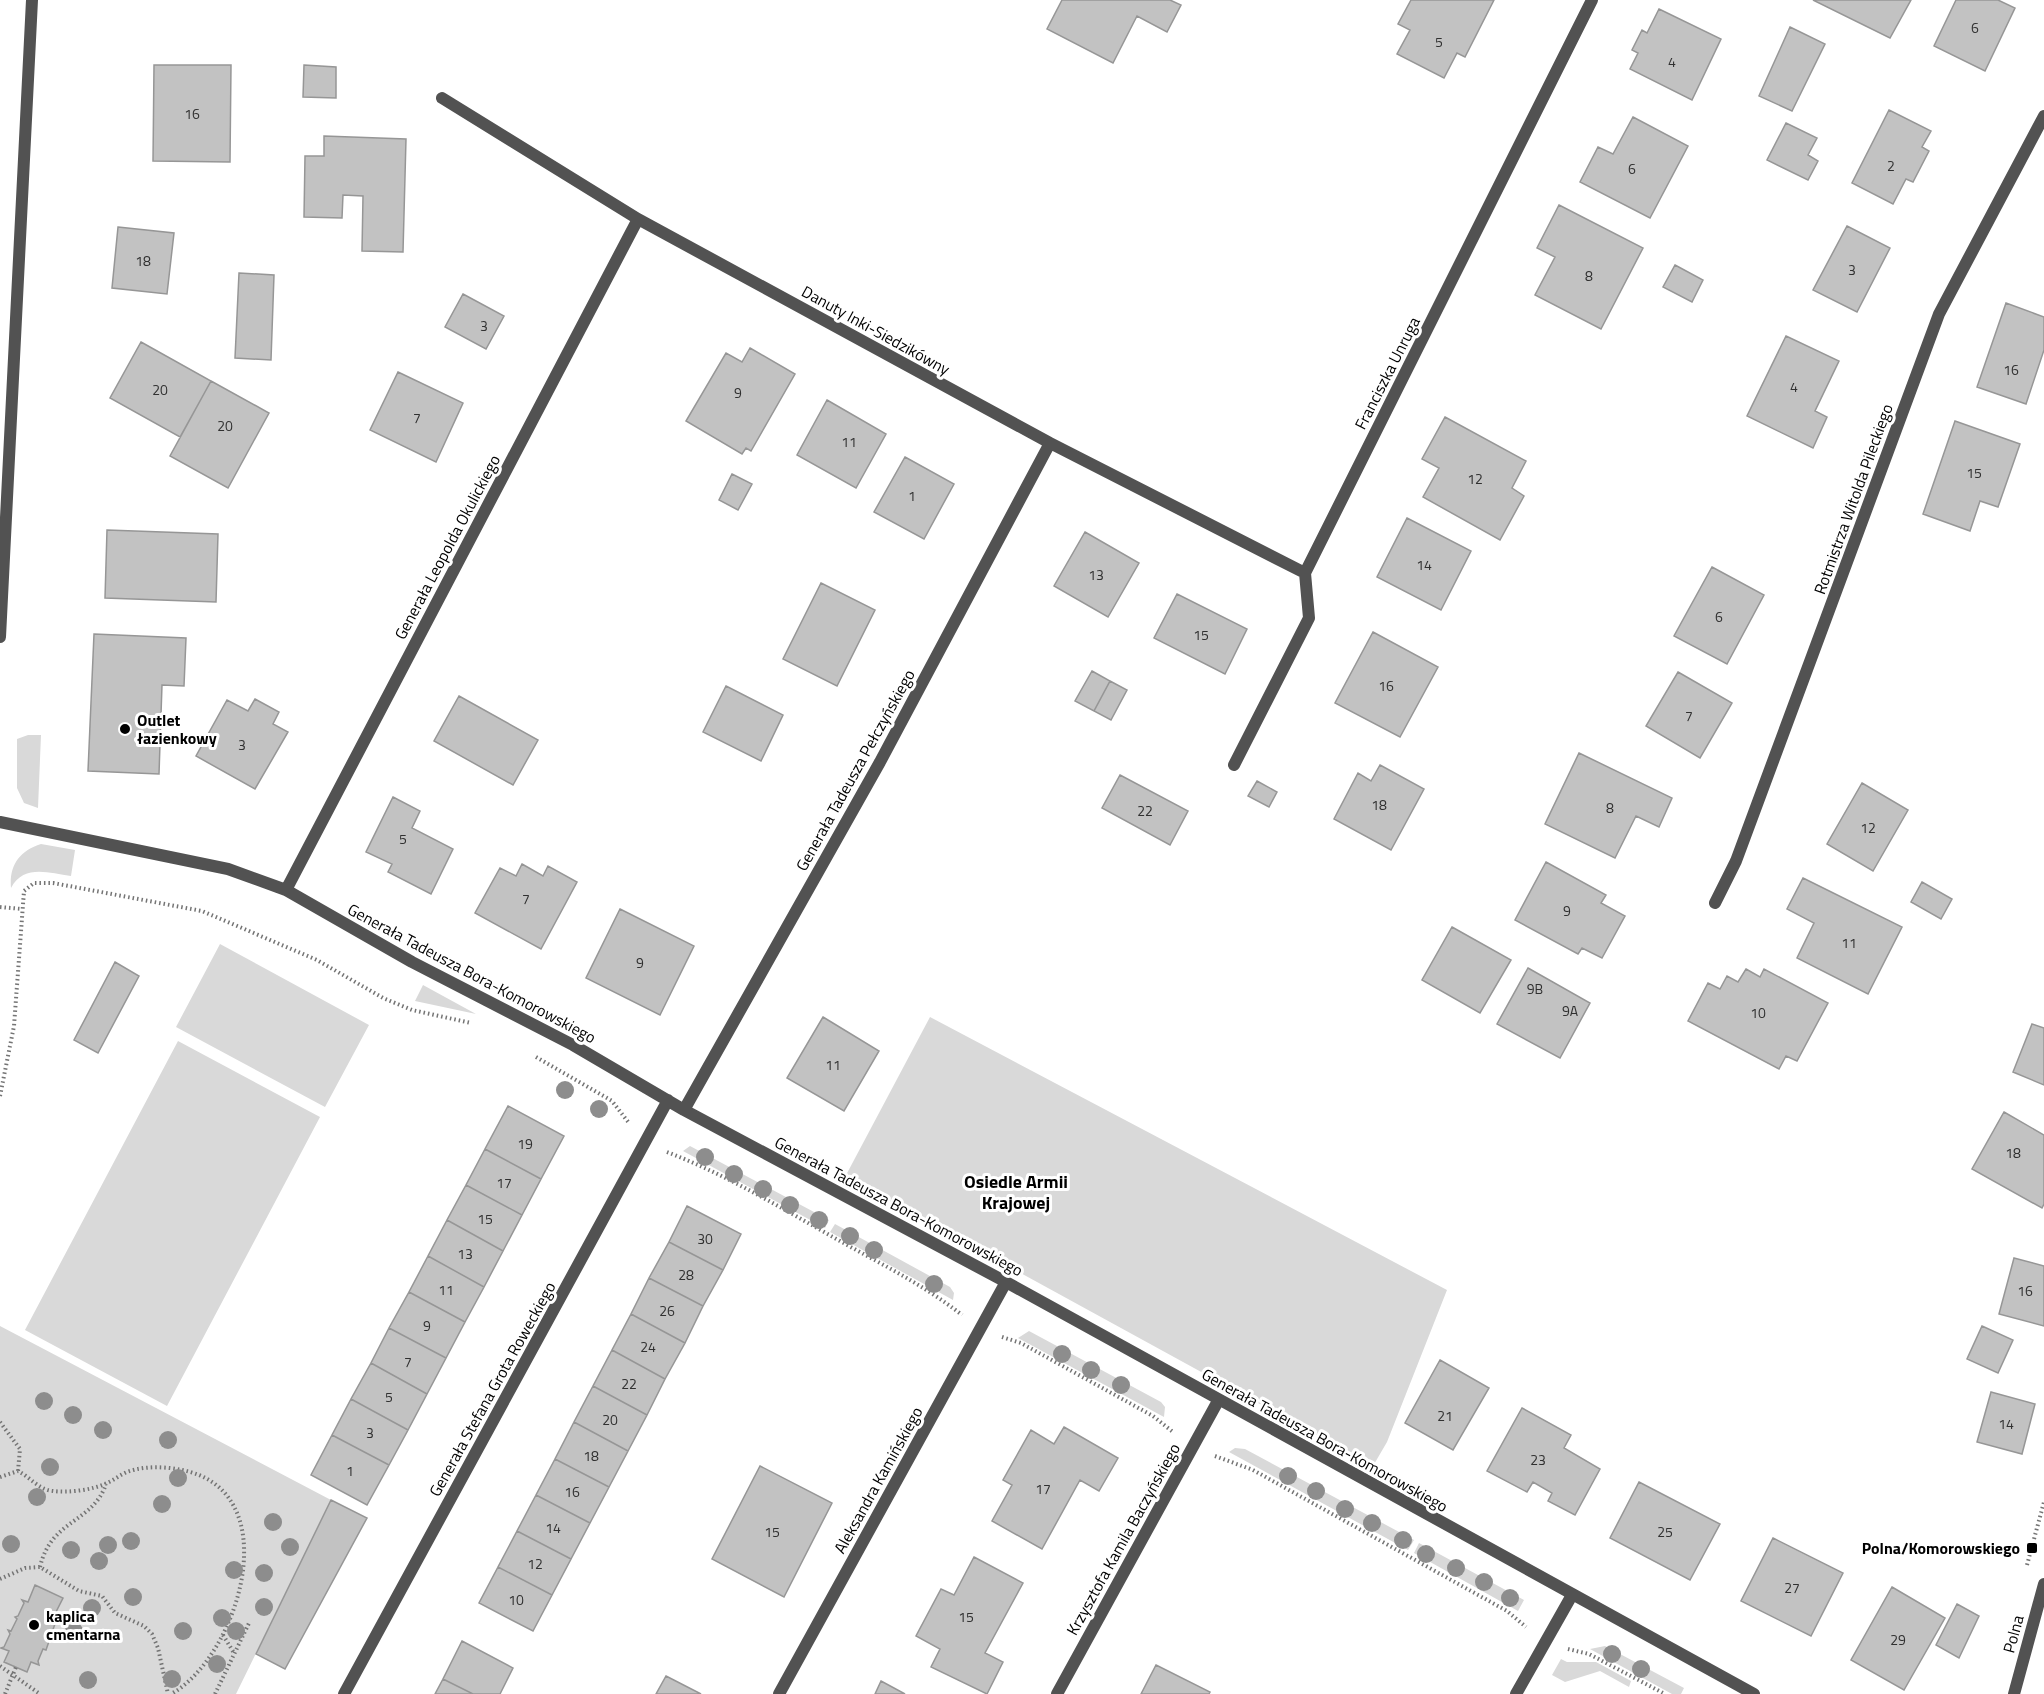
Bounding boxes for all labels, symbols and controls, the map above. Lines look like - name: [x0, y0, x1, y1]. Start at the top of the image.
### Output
- house number: 6: [1971, 17, 1979, 38]
- house number: 5: [1435, 31, 1443, 52]
- house number: 4: [1668, 51, 1676, 72]
- house number: 16: [184, 103, 200, 124]
- house number: 2: [1887, 155, 1895, 176]
- house number: 6: [1628, 158, 1636, 179]
- house number: 18: [135, 250, 151, 271]
- house number: 3: [1848, 259, 1856, 280]
- house number: 8: [1585, 265, 1593, 286]
- street label: Danuty Inki-Siedzikówny: [797, 279, 955, 381]
- street label: Franciszka Unruga: [1348, 312, 1426, 434]
- house number: 3: [480, 315, 488, 336]
- house number: 16: [2003, 359, 2019, 380]
- house number: 4: [1790, 376, 1798, 397]
- house number: 20: [152, 379, 168, 400]
- house number: 9: [734, 382, 742, 403]
- street label: Rotmistrza Witolda Pileckiego: [1807, 400, 1899, 598]
- house number: 7: [413, 407, 421, 428]
- house number: 20: [217, 415, 233, 436]
- house number: 11: [841, 431, 857, 452]
- street label: Generała Leopolda Okulickiego: [388, 450, 506, 644]
- house number: 15: [1966, 462, 1982, 483]
- house number: 12: [1467, 468, 1483, 489]
- house number: 1: [908, 485, 916, 506]
- house number: 14: [1416, 554, 1432, 575]
- house number: 13: [1088, 564, 1104, 585]
- house number: 6: [1715, 606, 1723, 627]
- house number: 15: [1193, 624, 1209, 645]
- street label: Generała Tadeusza Pełczyńskiego: [789, 665, 921, 875]
- house number: 16: [1378, 675, 1394, 696]
- house number: 7: [1685, 705, 1693, 726]
- place label: Outlet łazienkowy: [137, 708, 217, 750]
- marker: Outlet łazienkowy: [118, 722, 132, 736]
- house number: 3: [238, 734, 246, 755]
- house number: 18: [1371, 794, 1387, 815]
- house number: 8: [1606, 797, 1614, 818]
- house number: 22: [1137, 800, 1153, 821]
- house number: 12: [1860, 817, 1876, 838]
- house number: 5: [399, 828, 407, 849]
- house number: 7: [522, 888, 530, 909]
- street label: Generała Tadeusza Bora-Komorowskiego: [344, 897, 600, 1049]
- house number: 9: [1563, 900, 1571, 921]
- house number: 11: [1841, 932, 1857, 953]
- house number: 9: [636, 952, 644, 973]
- house number: 9B: [1527, 978, 1543, 999]
- house number: 9A: [1562, 1000, 1579, 1021]
- house number: 10: [1750, 1002, 1766, 1023]
- house number: 11: [825, 1054, 841, 1075]
- street label: Generała Tadeusza Bora-Komorowskiego: [771, 1130, 1027, 1282]
- house number: 19: [517, 1133, 533, 1154]
- house number: 18: [2005, 1142, 2021, 1163]
- district label: Osiedle Armii Krajowej: [964, 1168, 1068, 1216]
- house number: 17: [496, 1172, 512, 1193]
- house number: 15: [477, 1208, 493, 1229]
- house number: 30: [697, 1228, 713, 1249]
- house number: 13: [457, 1243, 473, 1264]
- house number: 28: [678, 1264, 694, 1285]
- street label: Generała Stefana Grota Roweckiego: [423, 1277, 561, 1501]
- house number: 11: [438, 1279, 454, 1300]
- house number: 16: [2017, 1280, 2033, 1301]
- house number: 26: [659, 1300, 675, 1321]
- house number: 9: [423, 1315, 431, 1336]
- house number: 24: [640, 1336, 656, 1357]
- house number: 7: [404, 1351, 412, 1372]
- street label: Generała Tadeusza Bora-Komorowskiego: [1198, 1362, 1452, 1518]
- house number: 22: [621, 1373, 637, 1394]
- house number: 5: [385, 1386, 393, 1407]
- street label: Aleksandra Kamińskiego: [828, 1402, 928, 1558]
- house number: 21: [1437, 1405, 1453, 1426]
- house number: 20: [602, 1409, 618, 1430]
- house number: 14: [1998, 1413, 2014, 1434]
- house number: 3: [366, 1422, 374, 1443]
- street label: Krzysztofa Kamila Baczyńskiego: [1060, 1439, 1186, 1639]
- house number: 18: [583, 1445, 599, 1466]
- house number: 23: [1530, 1449, 1546, 1470]
- house number: 1: [346, 1460, 354, 1481]
- house number: 17: [1035, 1478, 1051, 1499]
- house number: 16: [564, 1481, 580, 1502]
- house number: 14: [545, 1517, 561, 1538]
- house number: 15: [764, 1521, 780, 1542]
- house number: 25: [1657, 1521, 1673, 1542]
- place label: Polna/Komorowskiego: [1862, 1536, 2020, 1560]
- marker: Polna/Komorowskiego: [2025, 1541, 2039, 1555]
- house number: 12: [527, 1553, 543, 1574]
- house number: 27: [1784, 1577, 1800, 1598]
- house number: 10: [508, 1589, 524, 1610]
- place label: kaplica cmentarna: [46, 1604, 121, 1646]
- house number: 15: [958, 1606, 974, 1627]
- street label: Polna: [1996, 1612, 2030, 1656]
- marker: kaplica cmentarna: [27, 1618, 41, 1632]
- house number: 29: [1890, 1629, 1906, 1650]

